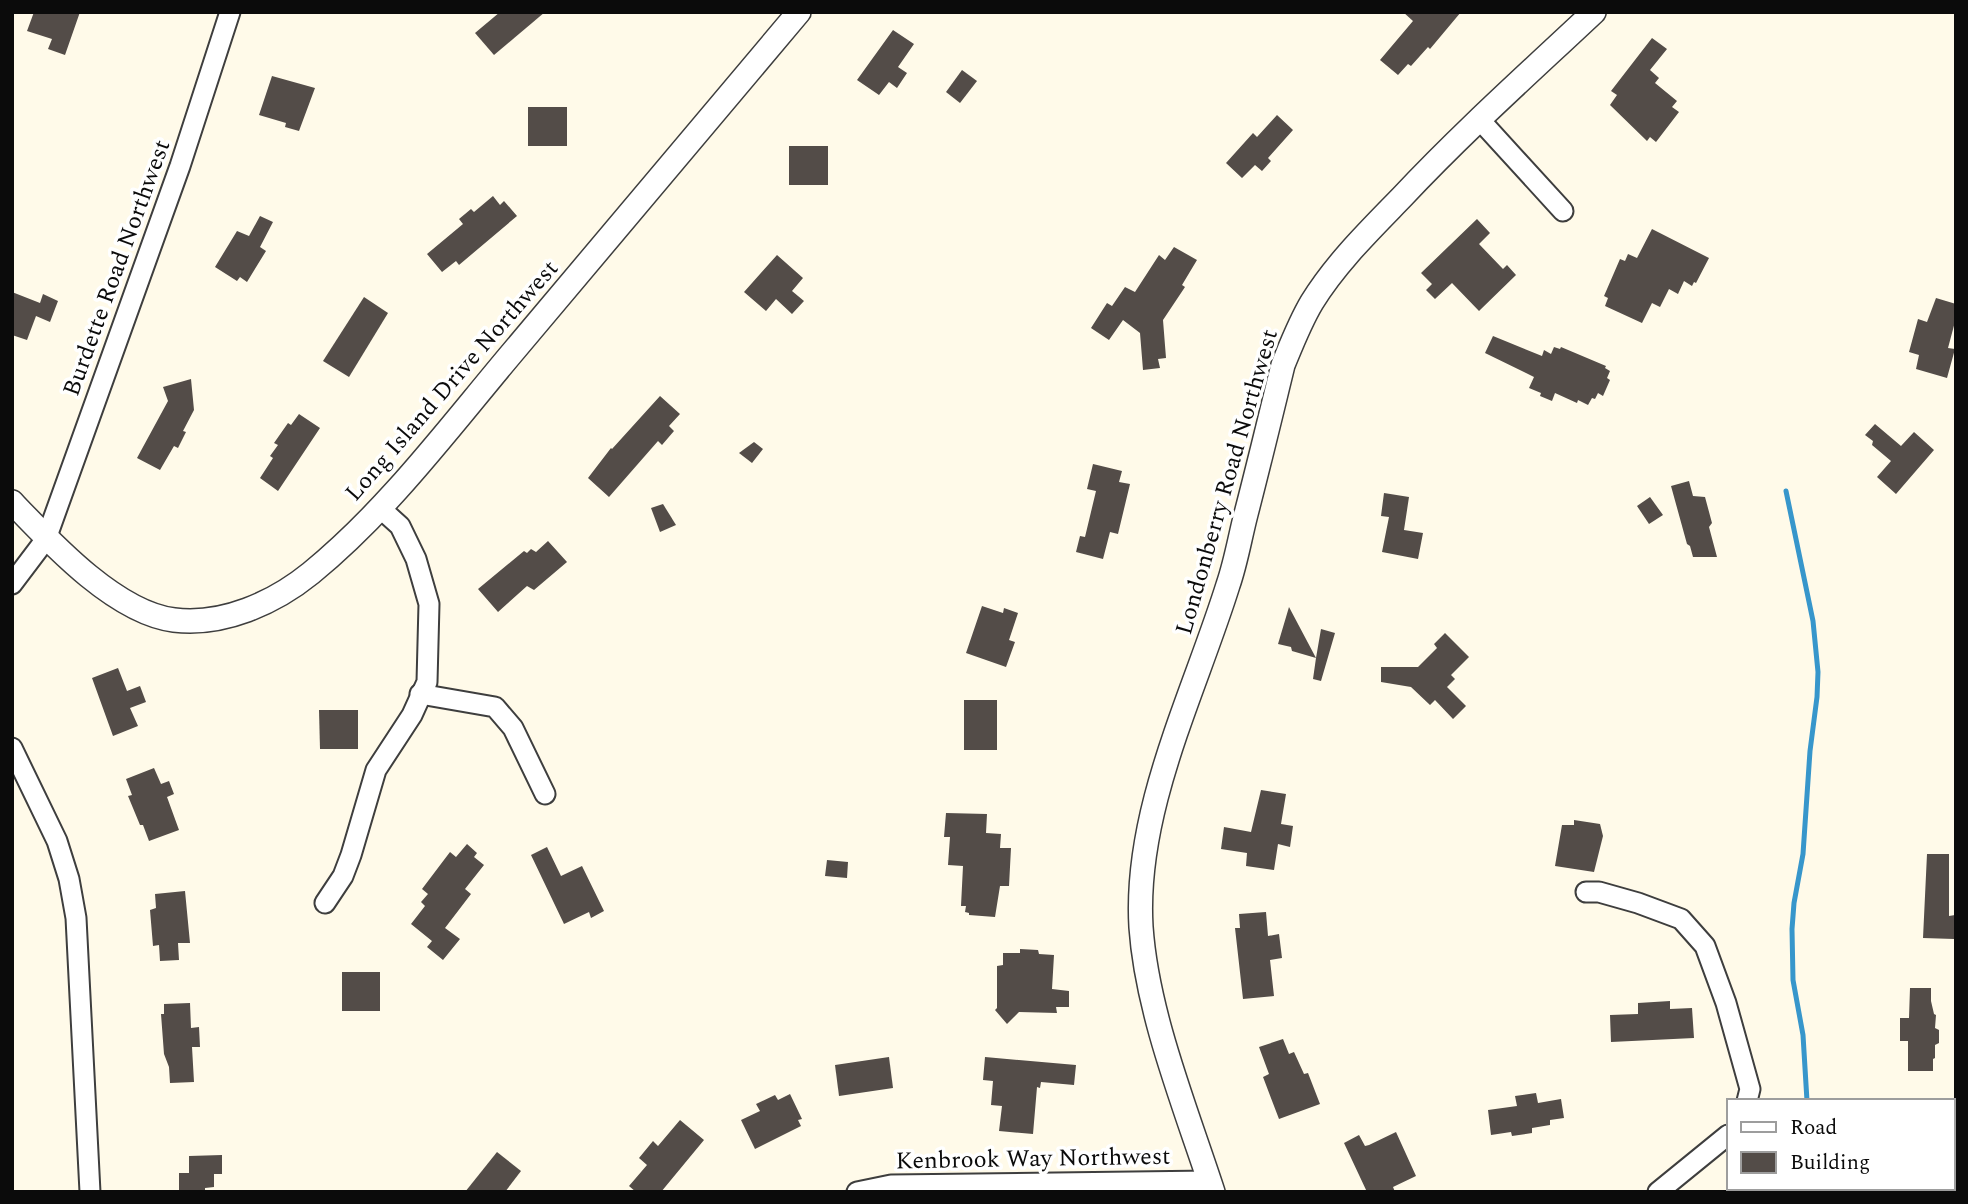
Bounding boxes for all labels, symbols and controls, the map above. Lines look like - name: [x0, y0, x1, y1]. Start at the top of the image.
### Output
- street label: Burdette Road Northwest: [54, 135, 180, 401]
- street label: Long Island Drive Northwest: [337, 252, 567, 510]
- street label: Londonberry Road Northwest: [1166, 325, 1288, 639]
- legend: [1727, 1099, 1954, 1190]
- text: Road: [1790, 1112, 1837, 1144]
- street label: Kenbrook Way Northwest: [895, 1139, 1171, 1179]
- text: Building: [1790, 1147, 1870, 1179]

